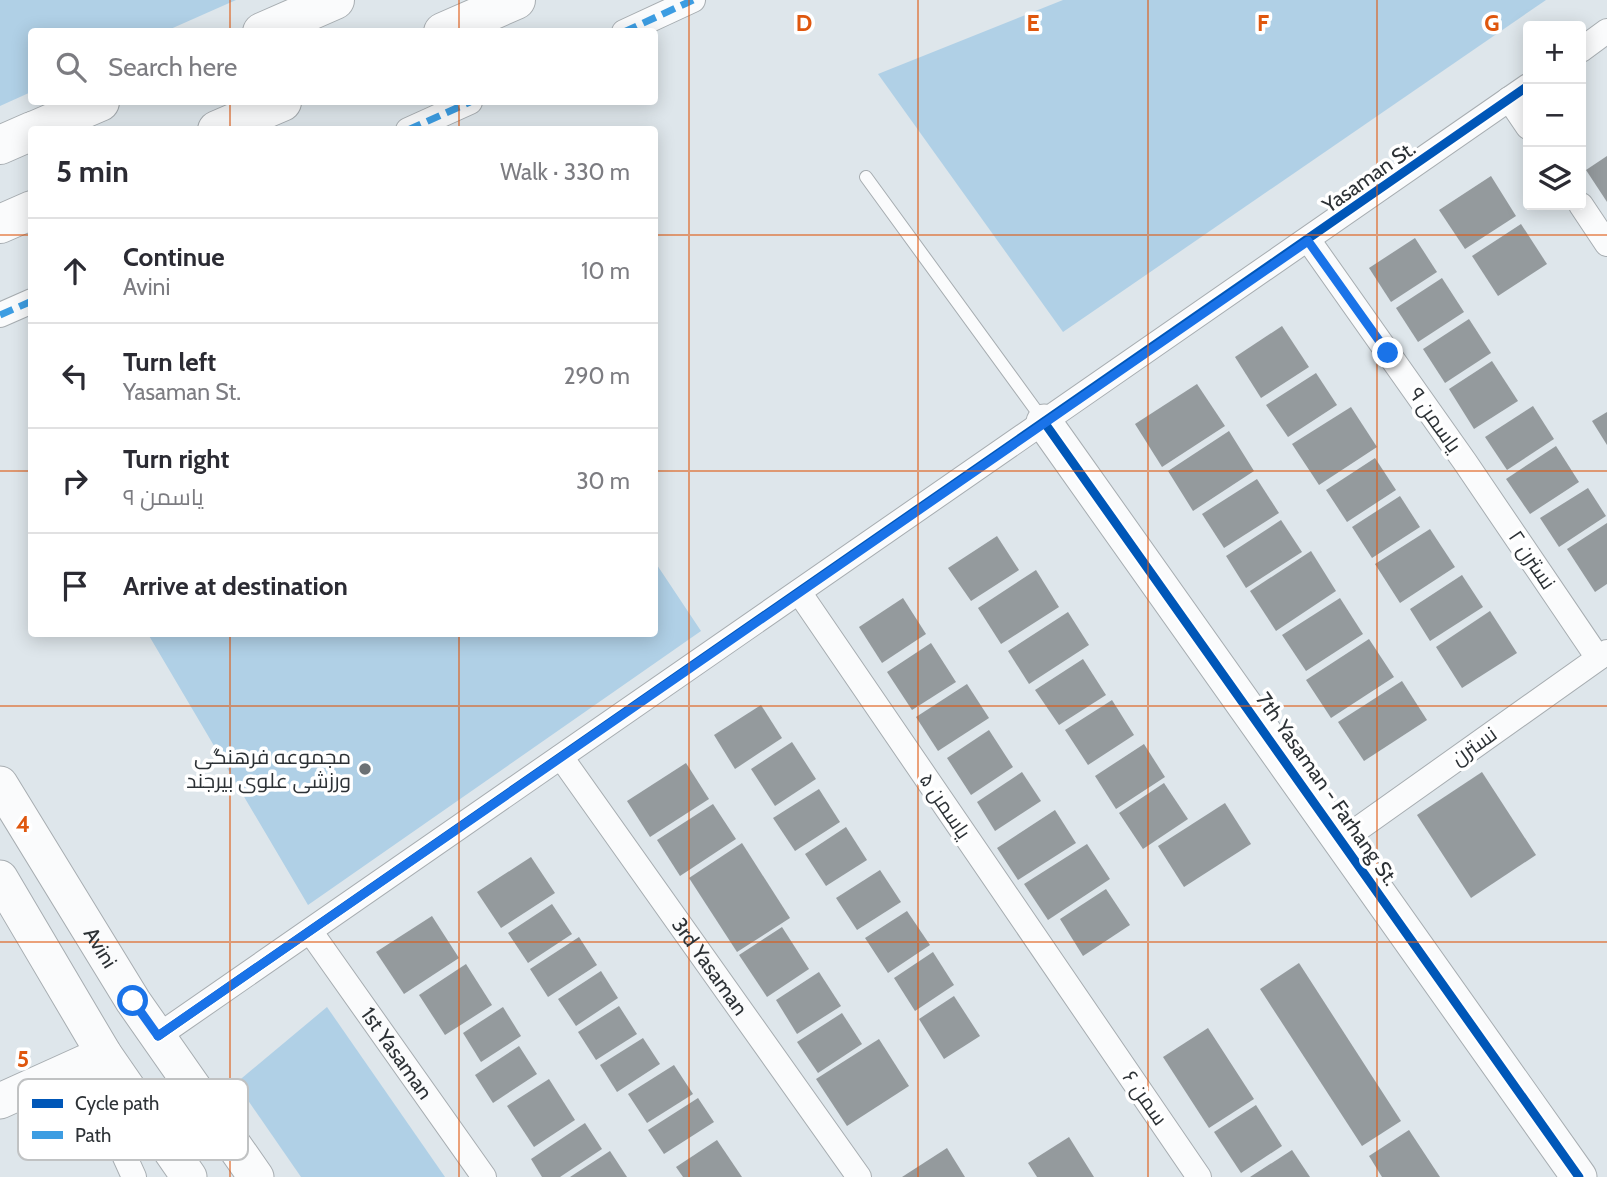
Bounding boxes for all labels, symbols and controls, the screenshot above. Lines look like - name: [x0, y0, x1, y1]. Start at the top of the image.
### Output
- text: D: [796, 9, 812, 37]
- text: E: [1026, 9, 1040, 37]
- text: F: [1257, 9, 1269, 37]
- text: G: [1484, 9, 1500, 37]
- map controls: [1523, 21, 1586, 210]
- button: +: [1523, 21, 1586, 84]
- search box: [28, 28, 658, 105]
- icon: search: [52, 48, 90, 86]
- text: Search here: [108, 51, 237, 83]
- button: −: [1523, 84, 1586, 147]
- street label: Yasaman St.: [1317, 135, 1420, 218]
- button: layers: [1523, 147, 1586, 210]
- text: 5 min: [56, 153, 129, 190]
- text: Walk · 330 m: [500, 158, 630, 186]
- text: Continue: [123, 241, 225, 273]
- icon: ahead: [56, 252, 94, 290]
- text: 10 m: [581, 257, 630, 285]
- text: Avini: [123, 273, 170, 301]
- route end: [1372, 337, 1403, 368]
- text: Turn left: [123, 346, 216, 378]
- icon: left: [56, 357, 94, 395]
- text: 290 m: [563, 362, 630, 390]
- text: Yasaman St.: [123, 378, 241, 406]
- street label: یاسمن ۹: [1403, 382, 1467, 458]
- text: Turn right: [123, 443, 229, 475]
- icon: right: [56, 462, 94, 500]
- text: 30 m: [576, 467, 630, 495]
- text: یاسمن ۹: [123, 483, 204, 511]
- street label: نسترن ۲: [1503, 525, 1561, 595]
- icon: arrive: [56, 567, 94, 605]
- text: Arrive at destination: [123, 570, 348, 602]
- street label: 7th Yasaman - Farhang St.: [1251, 687, 1404, 890]
- street label: نسترن: [1446, 721, 1502, 771]
- place label: مجموعه فرهنگی ورزشی علوی بیرجند: [186, 744, 351, 794]
- marker: مجموعه فرهنگی ورزشی علوی بیرجند: [357, 761, 373, 777]
- street label: یاسمن ۵: [913, 768, 977, 844]
- text: 4: [16, 810, 30, 838]
- street label: 3rd Yasaman: [667, 913, 753, 1020]
- street label: Avini: [79, 922, 123, 972]
- route start: [117, 985, 148, 1016]
- street label: 1st Yasaman: [356, 1002, 438, 1104]
- text: 5: [17, 1045, 29, 1073]
- street label: سمن ۶: [1117, 1066, 1173, 1130]
- legend: [18, 1079, 248, 1160]
- text: Cycle path: [75, 1092, 159, 1115]
- text: Path: [75, 1124, 111, 1147]

